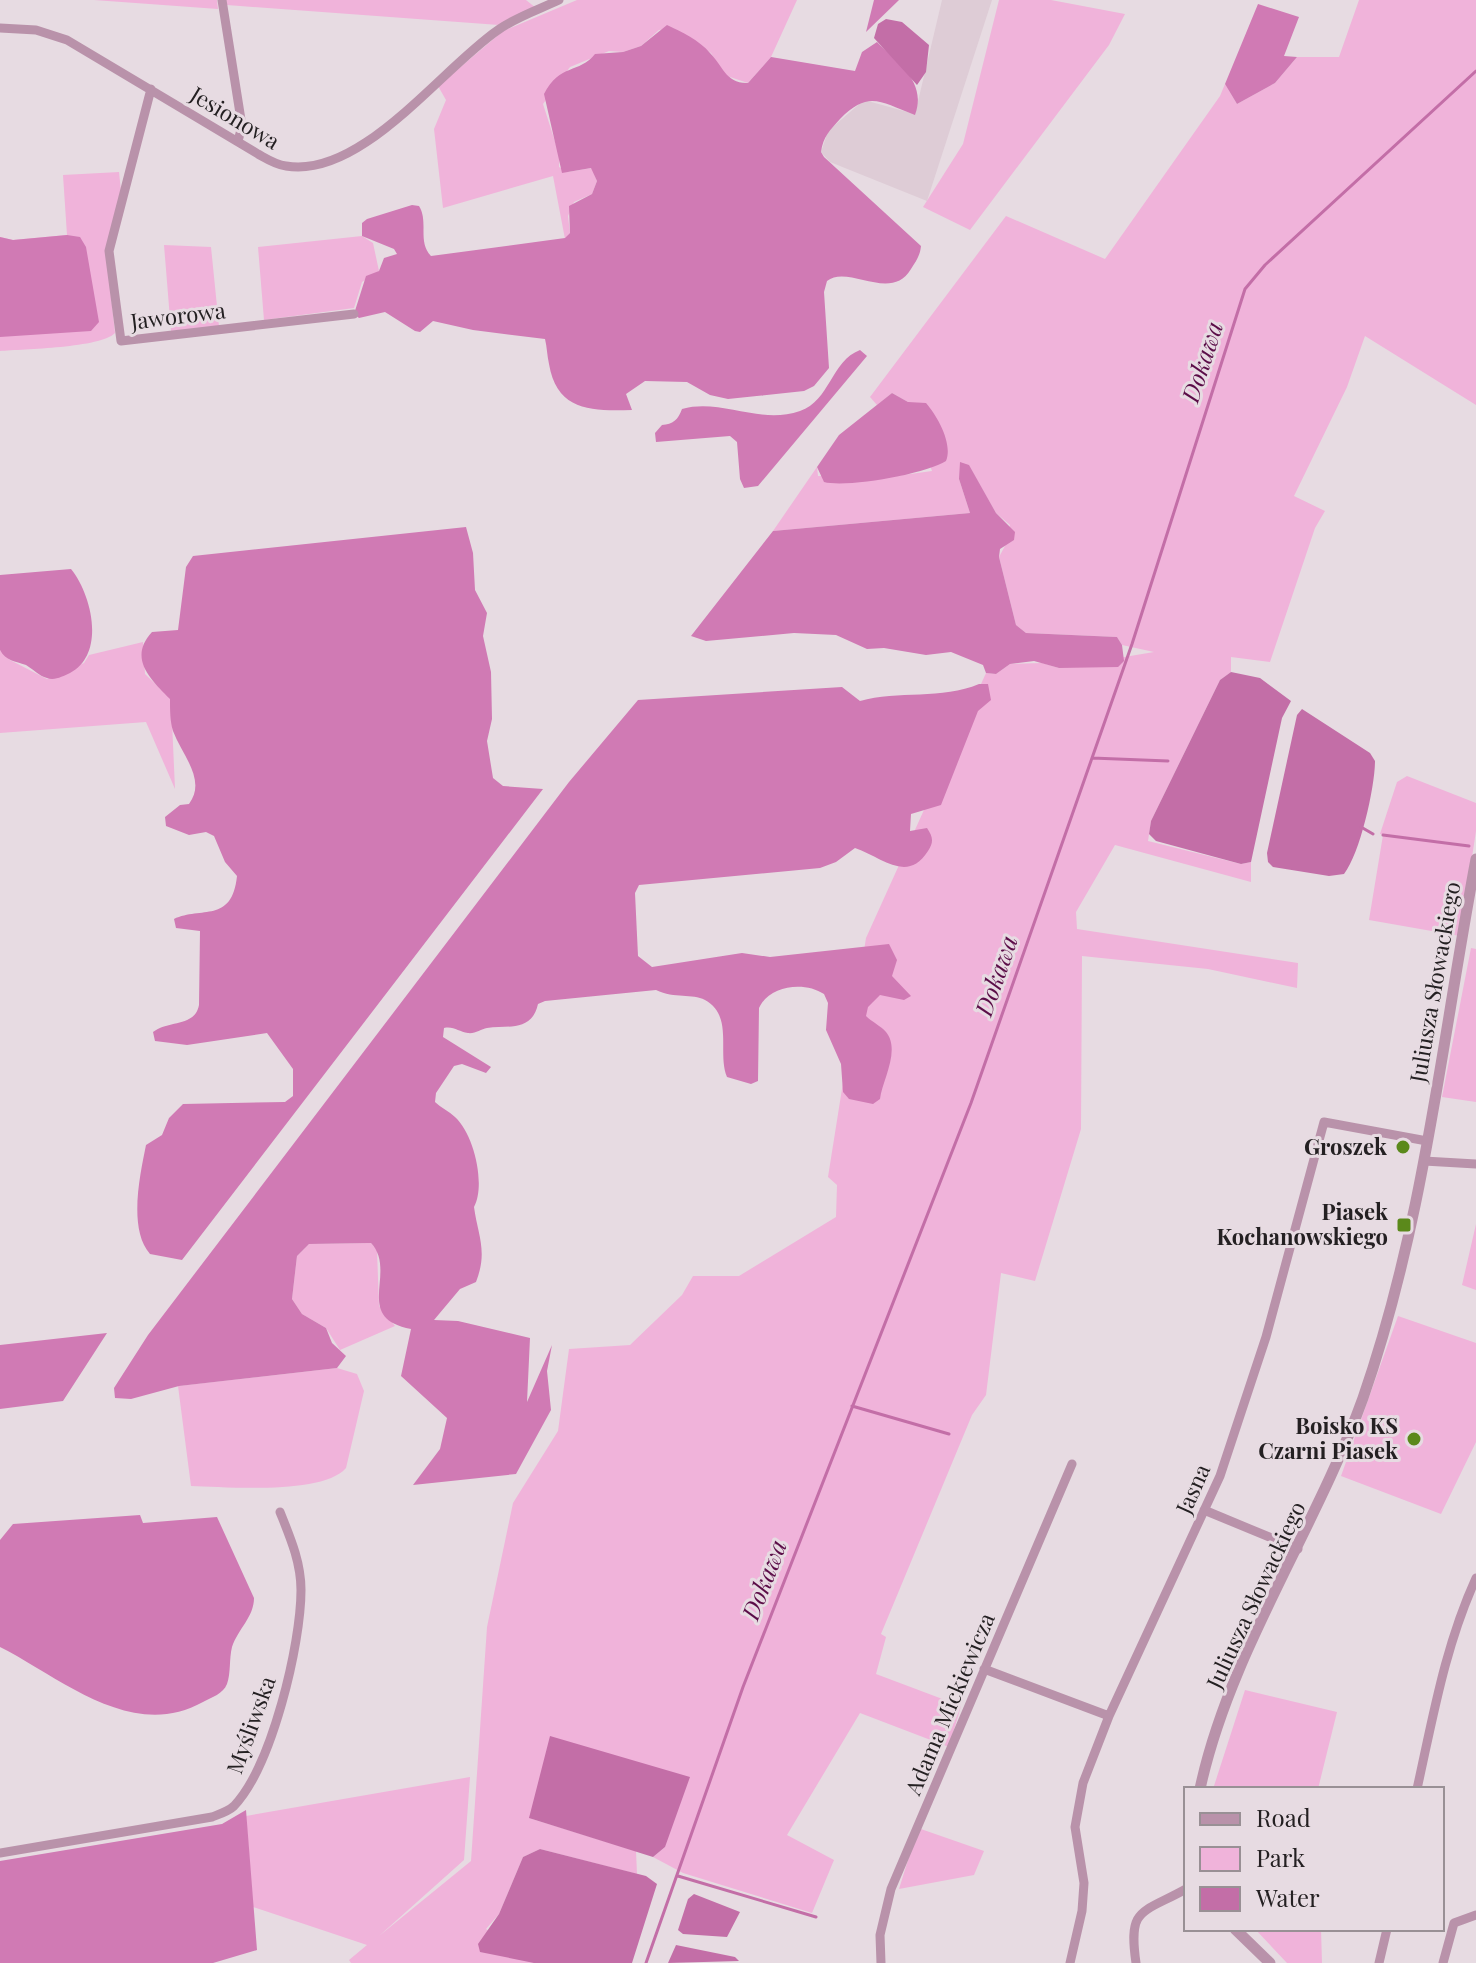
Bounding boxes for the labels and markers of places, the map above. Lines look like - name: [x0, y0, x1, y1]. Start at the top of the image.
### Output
- place label: Groszek: [1304, 1131, 1387, 1161]
- marker: Groszek: [1394, 1138, 1412, 1156]
- place label: Piasek Kochanowskiego: [1217, 1196, 1388, 1251]
- marker: Piasek Kochanowskiego: [1395, 1216, 1413, 1234]
- place label: Boisko KS Czarni Piasek: [1258, 1410, 1398, 1465]
- marker: Boisko KS Czarni Piasek: [1405, 1430, 1423, 1448]

